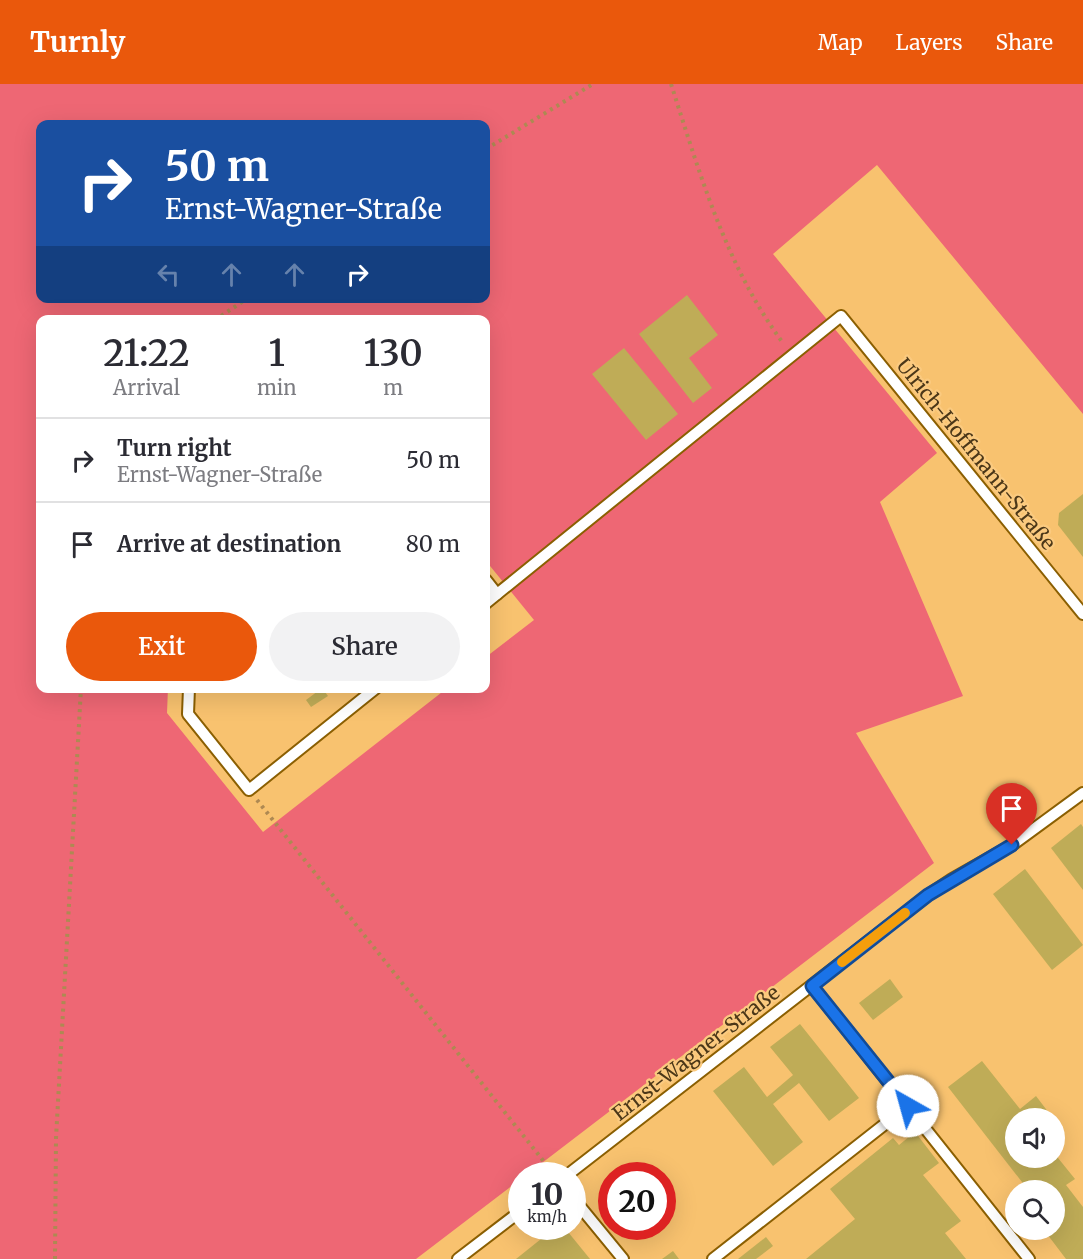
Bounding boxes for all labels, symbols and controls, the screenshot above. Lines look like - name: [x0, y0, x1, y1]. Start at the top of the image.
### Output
- text: Turnly: [30, 24, 125, 60]
- text: Map: [818, 29, 863, 56]
- text: Layers: [896, 29, 963, 56]
- text: Share: [996, 29, 1053, 56]
- text: 50 m: [165, 140, 269, 192]
- icon: right: [66, 144, 144, 222]
- text: Ernst-Wagner-Straße: [165, 192, 442, 226]
- icon: left: [152, 258, 185, 291]
- icon: ahead: [215, 258, 248, 291]
- icon: ahead: [278, 258, 311, 291]
- icon: right: [341, 258, 374, 291]
- text: 21:22: [103, 331, 190, 376]
- text: 1: [268, 331, 285, 376]
- text: 130: [364, 331, 423, 376]
- street label: Ulrich-Hoffmann-Straße: [891, 353, 1061, 555]
- text: Arrival: [113, 375, 180, 400]
- text: min: [257, 375, 296, 400]
- text: m: [383, 375, 403, 400]
- text: Turn right: [117, 434, 231, 462]
- icon: right: [66, 444, 99, 477]
- text: 50 m: [406, 446, 460, 474]
- text: Ernst-Wagner-Straße: [117, 462, 322, 487]
- icon: arrive: [66, 528, 99, 561]
- text: Arrive at destination: [117, 530, 341, 558]
- text: 80 m: [406, 530, 460, 558]
- button: Exit: [66, 612, 257, 681]
- button: Share: [269, 612, 460, 681]
- pin: [986, 783, 1037, 845]
- icon: arrive: [995, 792, 1028, 825]
- street label: Ernst-Wagner-Straße: [607, 980, 784, 1126]
- position arrow: [876, 1074, 940, 1138]
- map controls: [1005, 1108, 1065, 1240]
- button: sound: [1005, 1108, 1065, 1168]
- speed limit sign: 20: [598, 1162, 676, 1240]
- text: 10: [531, 1175, 563, 1213]
- button: search: [1005, 1180, 1065, 1240]
- text: km/h: [527, 1207, 567, 1226]

